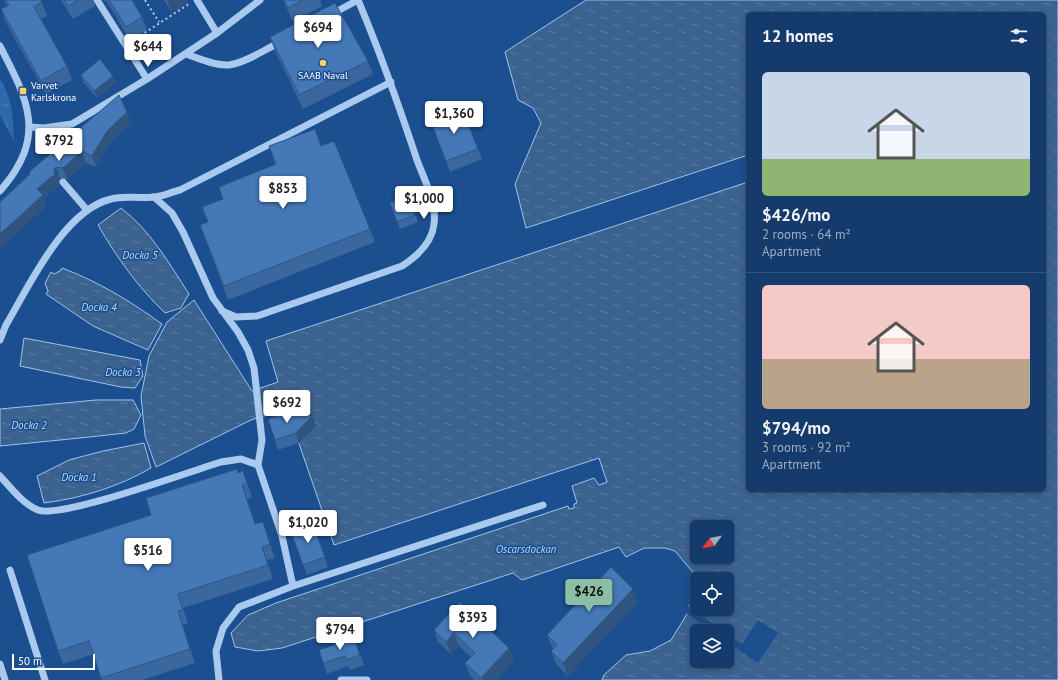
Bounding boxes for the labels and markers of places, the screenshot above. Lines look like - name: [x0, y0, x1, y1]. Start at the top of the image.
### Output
- pin: $694: [294, 15, 342, 49]
- pin: $644: [124, 34, 172, 68]
- marker: SAAB Naval: [318, 58, 328, 68]
- place label: SAAB Naval: [298, 69, 348, 82]
- place label: Varvet Karlskrona: [30, 79, 76, 104]
- marker: Varvet Karlskrona: [18, 86, 28, 96]
- pin: $1,360: [421, 101, 487, 135]
- pin: $792: [35, 128, 83, 162]
- pin: $853: [259, 176, 307, 210]
- pin: $1,000: [391, 186, 457, 220]
- pin: $692: [263, 390, 311, 424]
- pin: $1,020: [275, 510, 341, 544]
- pin: $516: [124, 538, 172, 572]
- pin: $426: [565, 579, 613, 613]
- pin: $393: [449, 605, 497, 639]
- pin: $794: [316, 617, 364, 651]

